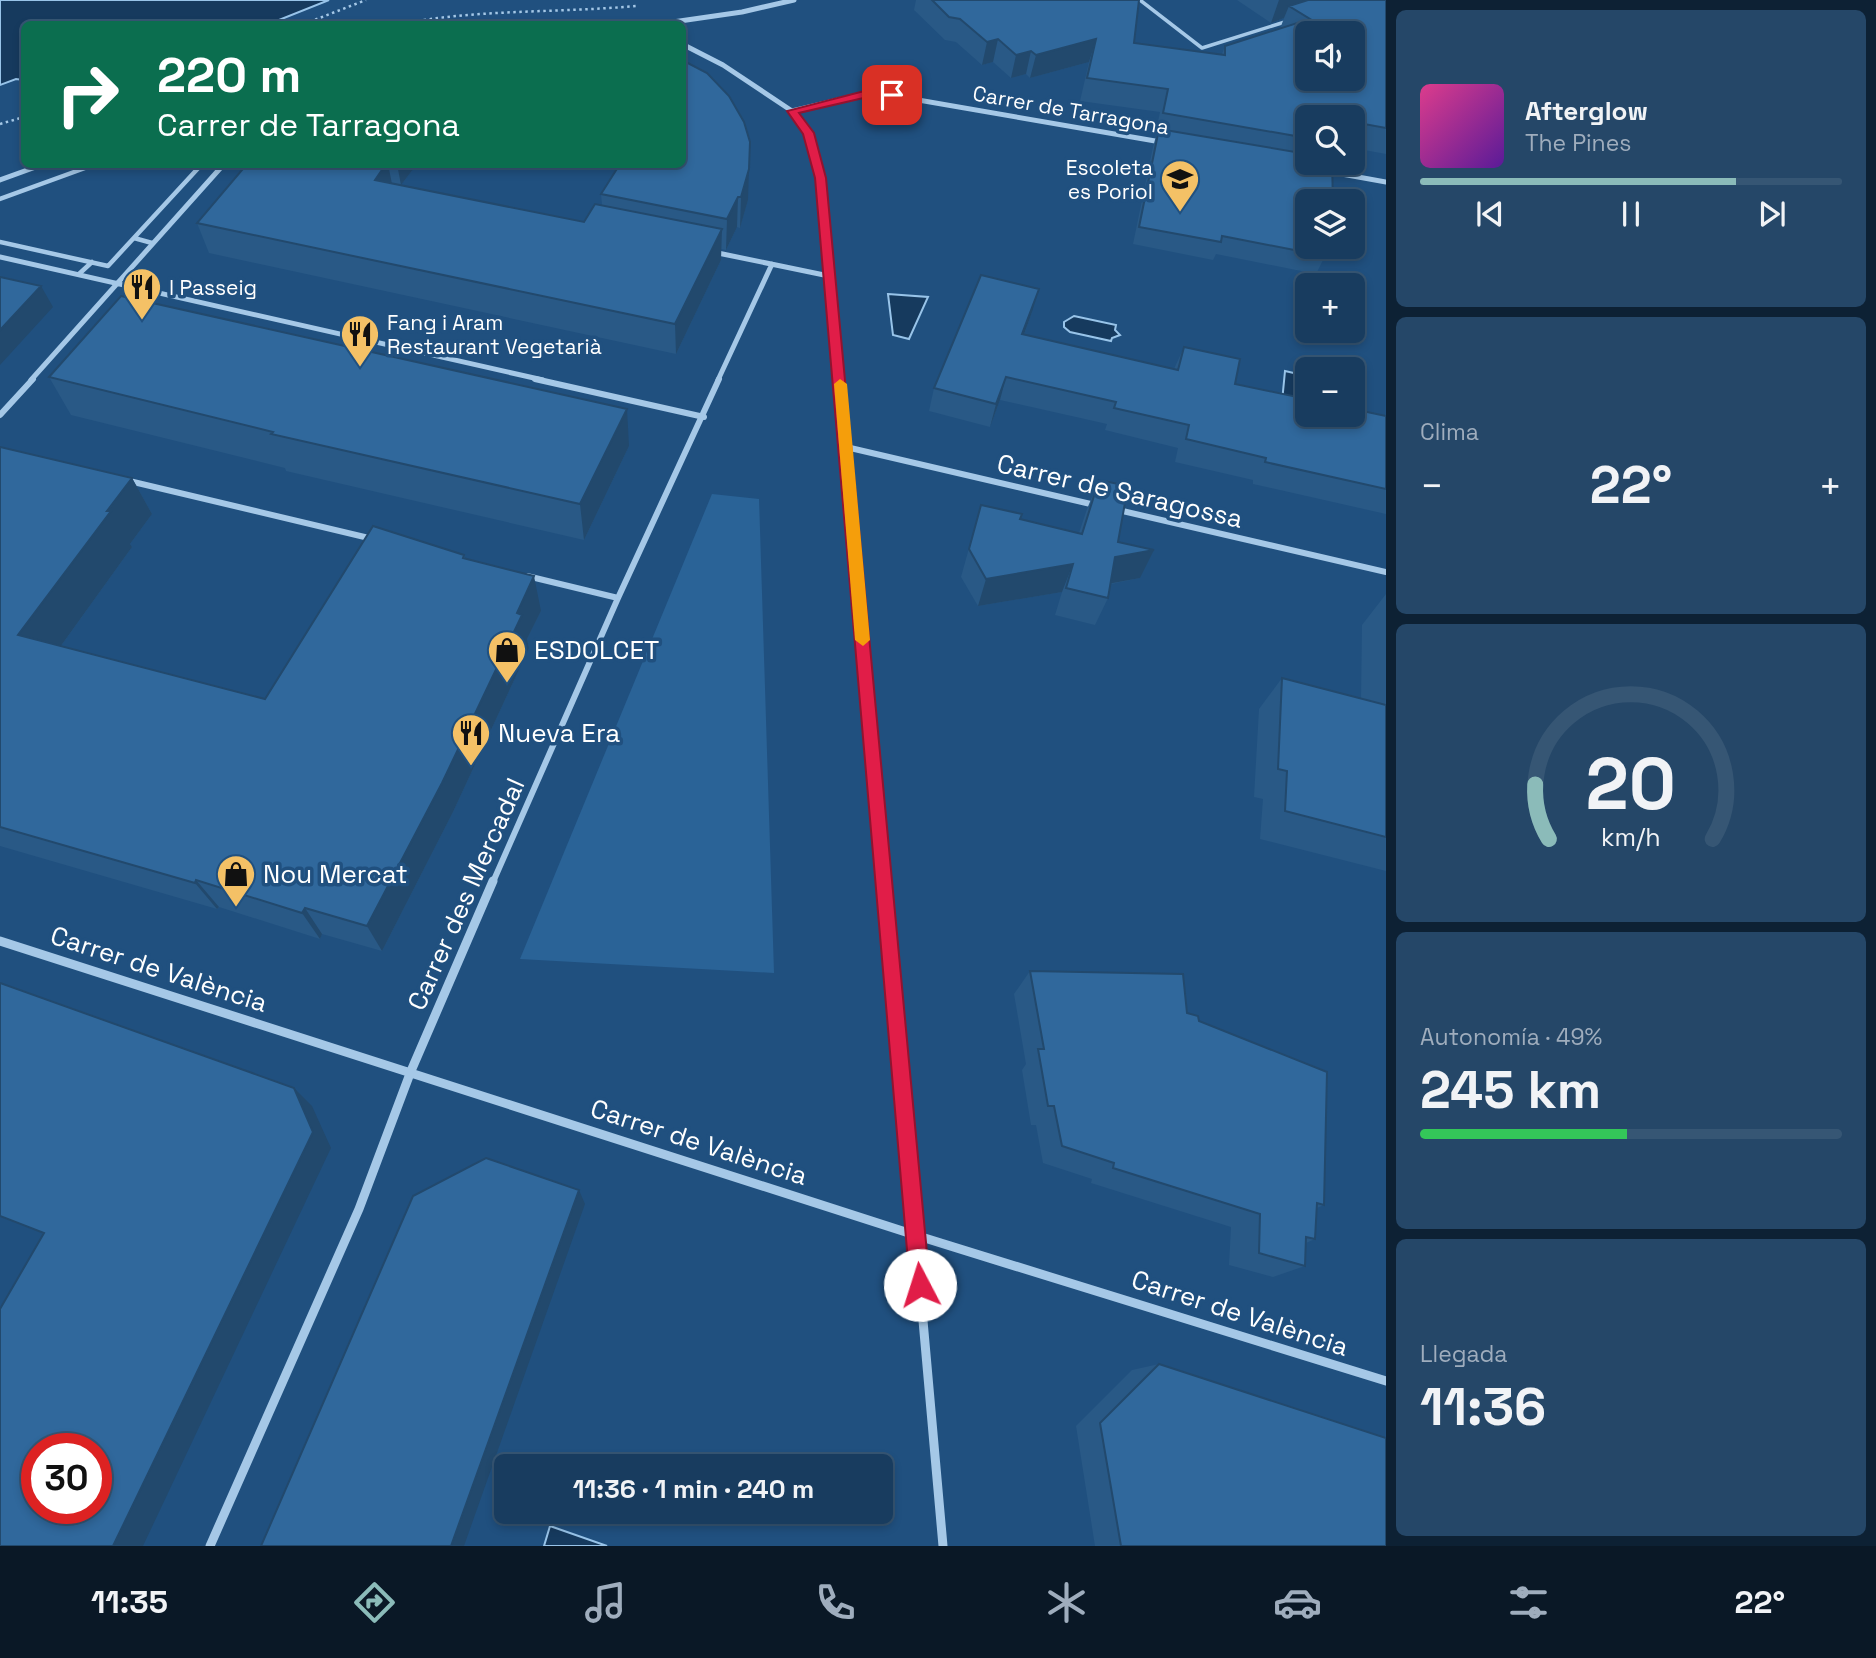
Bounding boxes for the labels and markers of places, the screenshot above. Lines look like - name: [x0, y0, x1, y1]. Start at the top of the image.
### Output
- pin: [862, 65, 922, 125]
- place label: Escoleta es Poriol: [1066, 154, 1153, 205]
- school or university icon: Escoleta es Poriol: [1159, 158, 1201, 213]
- restaurant icon: l Passeig: [121, 266, 163, 321]
- place label: l Passeig: [169, 274, 257, 301]
- place label: Fang i Aram Restaurant Vegetarià: [387, 309, 602, 360]
- restaurant icon: Fang i Aram Restaurant Vegetarià: [339, 313, 381, 368]
- shop icon: ESDOLCET: [486, 629, 528, 684]
- place label: ESDOLCET: [534, 633, 659, 667]
- restaurant icon: Nueva Era: [450, 712, 492, 767]
- place label: Nueva Era: [498, 716, 620, 750]
- shop icon: Nou Mercat: [215, 853, 257, 908]
- place label: Nou Mercat: [263, 857, 408, 891]

